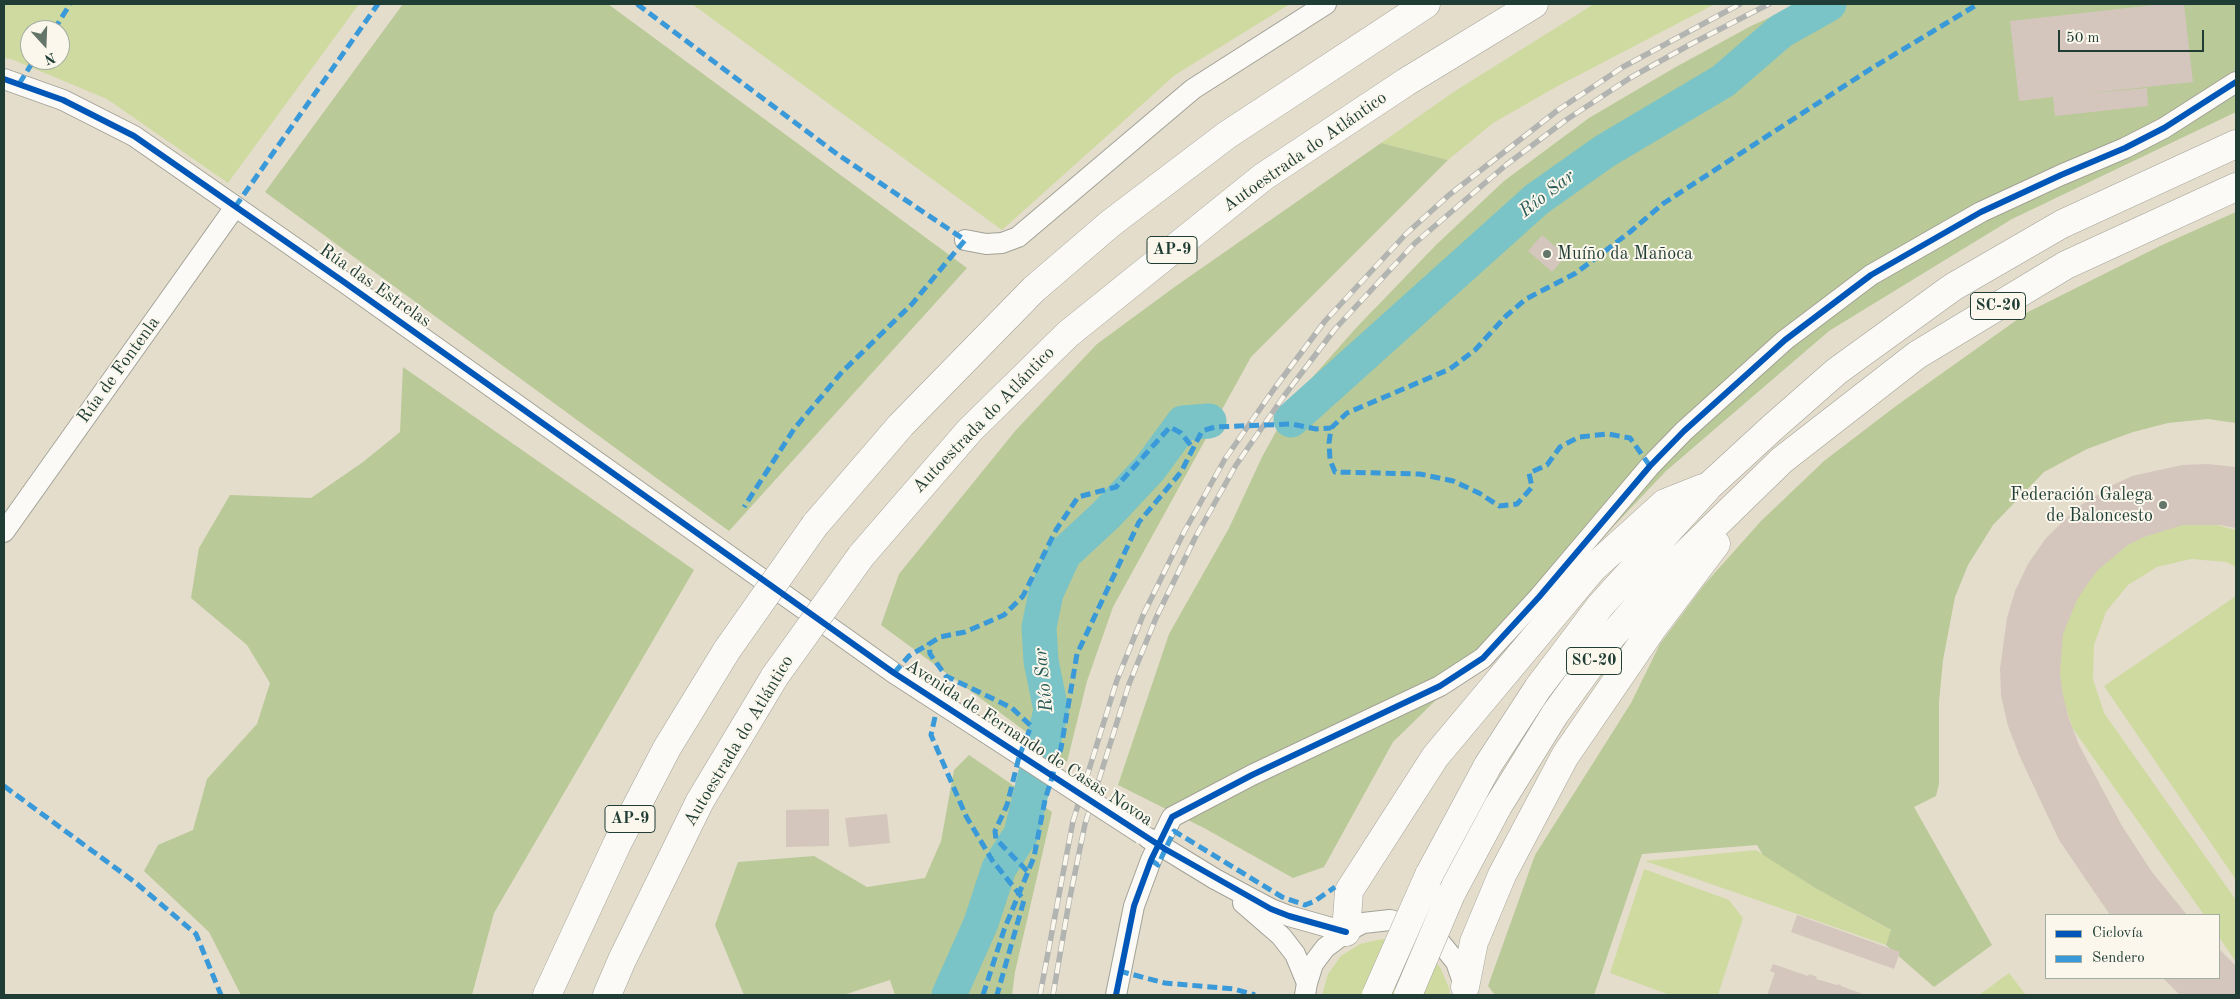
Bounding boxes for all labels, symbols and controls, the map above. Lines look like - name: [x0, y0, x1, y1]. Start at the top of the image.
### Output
- north arrow: [20, 20, 70, 70]
- scale bar: [2060, 20, 2206, 52]
- text: 50 m: [2066, 31, 2100, 46]
- text: N: [42, 50, 57, 67]
- street label: Autoestrada do Atlántico: [1219, 87, 1391, 217]
- water label: Río Sar: [1515, 165, 1579, 223]
- road number: AP-9: [1147, 236, 1197, 264]
- street label: Rúa das Estrelas: [315, 239, 435, 333]
- place label: Muíño da Mañoca: [1557, 243, 1693, 265]
- marker: Muíño da Mañoca: [1541, 248, 1553, 260]
- road number: SC-20: [1970, 292, 2026, 320]
- street label: Rúa de Fontenla: [73, 312, 165, 428]
- street label: Autoestrada do Atlántico: [908, 342, 1060, 498]
- place label: Federación Galega de Baloncesto: [2010, 484, 2153, 526]
- marker: Federación Galega de Baloncesto: [2157, 499, 2169, 511]
- water label: Río Sar: [1029, 647, 1059, 713]
- road number: SC-20: [1566, 648, 1622, 674]
- street label: Autoestrada do Atlántico: [679, 652, 799, 830]
- street label: Avenida de Fernando de Casas Novoa: [901, 655, 1157, 831]
- road number: AP-9: [605, 806, 655, 832]
- legend: [2045, 914, 2220, 979]
- text: Ciclovía: [2092, 926, 2143, 941]
- text: Sendero: [2092, 951, 2145, 966]

